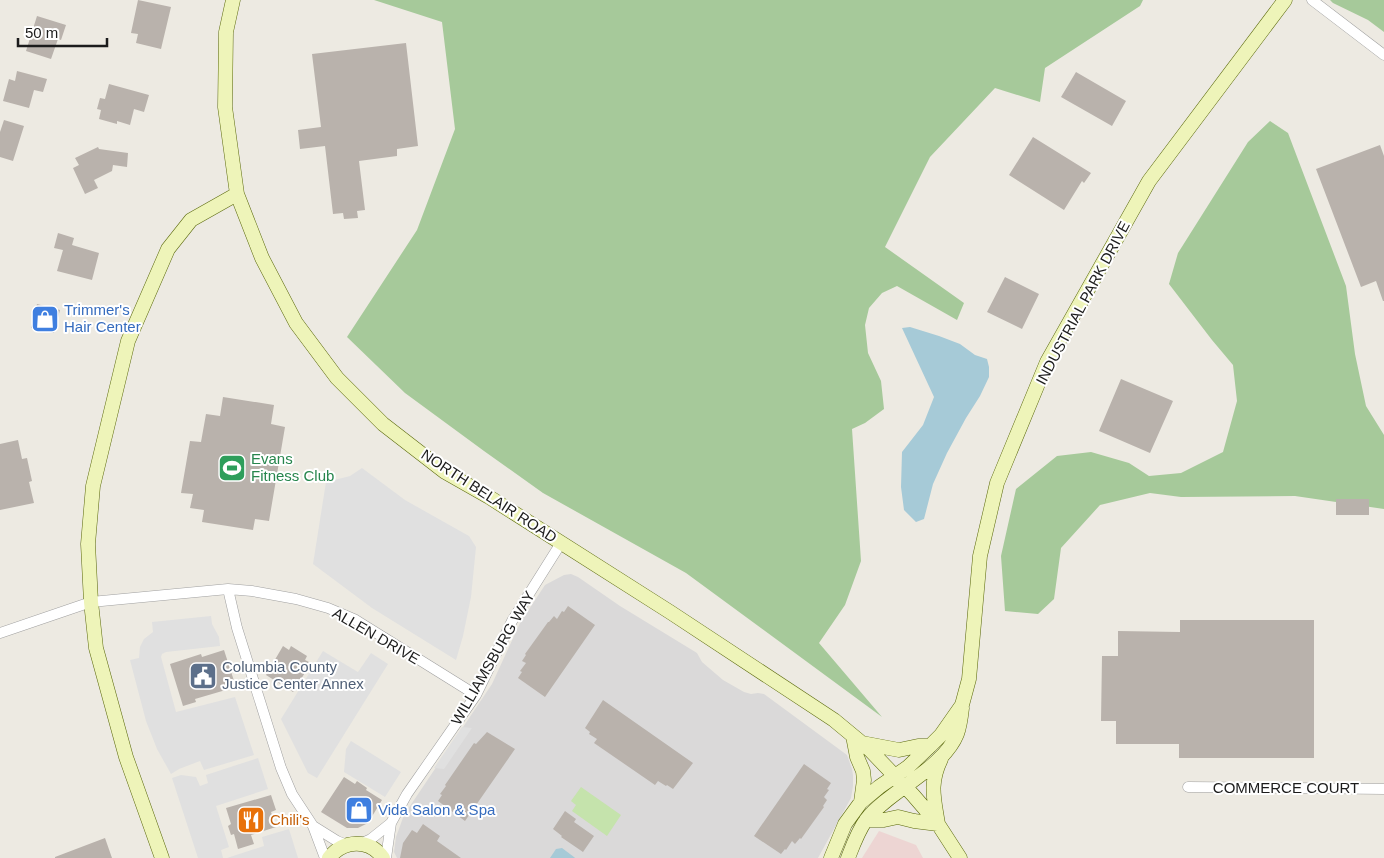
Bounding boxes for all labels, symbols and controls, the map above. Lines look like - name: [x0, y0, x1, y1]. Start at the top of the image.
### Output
- scale bar: [18, 15, 106, 47]
- text: 50 m: [25, 24, 58, 41]
- street label: INDUSTRIAL PARK DRIVE: [1032, 218, 1133, 387]
- place label: Trimmer's Hair Center: [64, 301, 141, 335]
- shop icon: Trimmer's Hair Center: [30, 304, 60, 334]
- street label: NORTH BELAIR ROAD: [418, 445, 560, 546]
- place label: Evans Fitness Club: [251, 450, 334, 484]
- sports icon: Evans Fitness Club: [217, 453, 247, 483]
- street label: WILLIAMSBURG WAY: [447, 588, 538, 728]
- street label: ALLEN DRIVE: [330, 604, 423, 667]
- place label: Columbia County Justice Center Annex: [222, 658, 364, 692]
- public building icon: Columbia County Justice Center Annex: [188, 661, 218, 691]
- street label: COMMERCE COURT: [1213, 779, 1359, 796]
- shop icon: Vida Salon & Spa: [344, 795, 374, 825]
- place label: Vida Salon & Spa: [378, 801, 496, 818]
- restaurant icon: Chili's: [236, 805, 266, 835]
- place label: Chili's: [270, 811, 310, 828]

